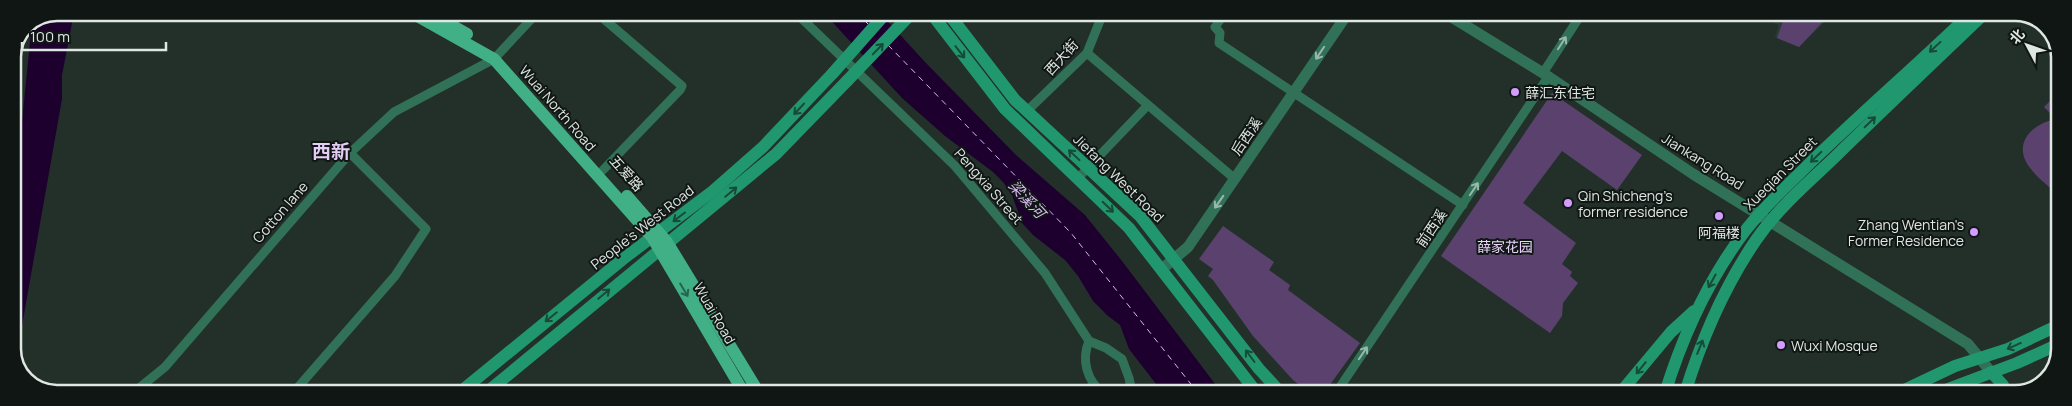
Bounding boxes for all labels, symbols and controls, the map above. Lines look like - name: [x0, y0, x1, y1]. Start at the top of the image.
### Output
- scale bar: [22, 20, 166, 52]
- north arrow: [2002, 20, 2052, 70]
- text: 北: [2005, 25, 2029, 48]
- text: 100 m: [30, 26, 70, 47]
- street label: 西大街: [1040, 35, 1082, 79]
- one-way arrow: [1557, 37, 1567, 51]
- one-way arrow: [1929, 41, 1942, 52]
- one-way arrow: [872, 42, 884, 55]
- one-way arrow: [955, 45, 966, 58]
- one-way arrow: [1315, 46, 1325, 60]
- street label: Wuai North Road: [516, 61, 600, 155]
- place label: 薛汇东住宅: [1525, 83, 1595, 102]
- marker: 薛汇东住宅: [1509, 86, 1521, 98]
- one-way arrow: [793, 102, 805, 115]
- street label: 后西溪: [1226, 113, 1266, 159]
- one-way arrow: [1864, 116, 1876, 129]
- street label: Jiankang Road: [1658, 128, 1748, 194]
- street label: Jiefang West Road: [1070, 130, 1168, 226]
- street label: Xueqian Street: [1739, 132, 1821, 214]
- district label: 西新: [312, 138, 350, 164]
- street label: Pengxia Street: [951, 144, 1028, 229]
- one-way arrow: [1068, 149, 1080, 161]
- street label: 五爱路: [606, 151, 648, 195]
- one-way arrow: [1810, 151, 1823, 163]
- water label: 梁溪河: [1004, 175, 1052, 225]
- street label: Cotton lane: [248, 177, 312, 247]
- street label: People's West Road: [586, 181, 698, 273]
- one-way arrow: [1468, 182, 1479, 196]
- place label: Qin Shicheng’s former residence: [1578, 186, 1688, 221]
- one-way arrow: [724, 187, 737, 198]
- one-way arrow: [1214, 195, 1224, 209]
- marker: Qin Shicheng’s former residence: [1562, 197, 1574, 209]
- one-way arrow: [1101, 201, 1114, 213]
- street label: 前西溪: [1411, 205, 1451, 251]
- marker: 阿福楼: [1713, 210, 1725, 222]
- one-way arrow: [672, 212, 686, 222]
- place label: Zhang Wentian's Former Residence: [1848, 215, 1964, 250]
- place label: 阿福楼: [1698, 223, 1740, 242]
- marker: Zhang Wentian's Former Residence: [1968, 226, 1980, 238]
- park label: 薛家花园: [1477, 237, 1533, 256]
- one-way arrow: [1707, 273, 1717, 288]
- street label: Wuai Road: [690, 279, 740, 347]
- one-way arrow: [680, 282, 690, 297]
- one-way arrow: [597, 289, 610, 300]
- one-way arrow: [545, 312, 558, 323]
- place label: Wuxi Mosque: [1791, 336, 1878, 355]
- marker: Wuxi Mosque: [1775, 339, 1787, 351]
- one-way arrow: [1696, 340, 1705, 355]
- one-way arrow: [2007, 341, 2022, 351]
- one-way arrow: [1358, 346, 1368, 360]
- one-way arrow: [1244, 350, 1255, 363]
- one-way arrow: [1635, 362, 1646, 375]

